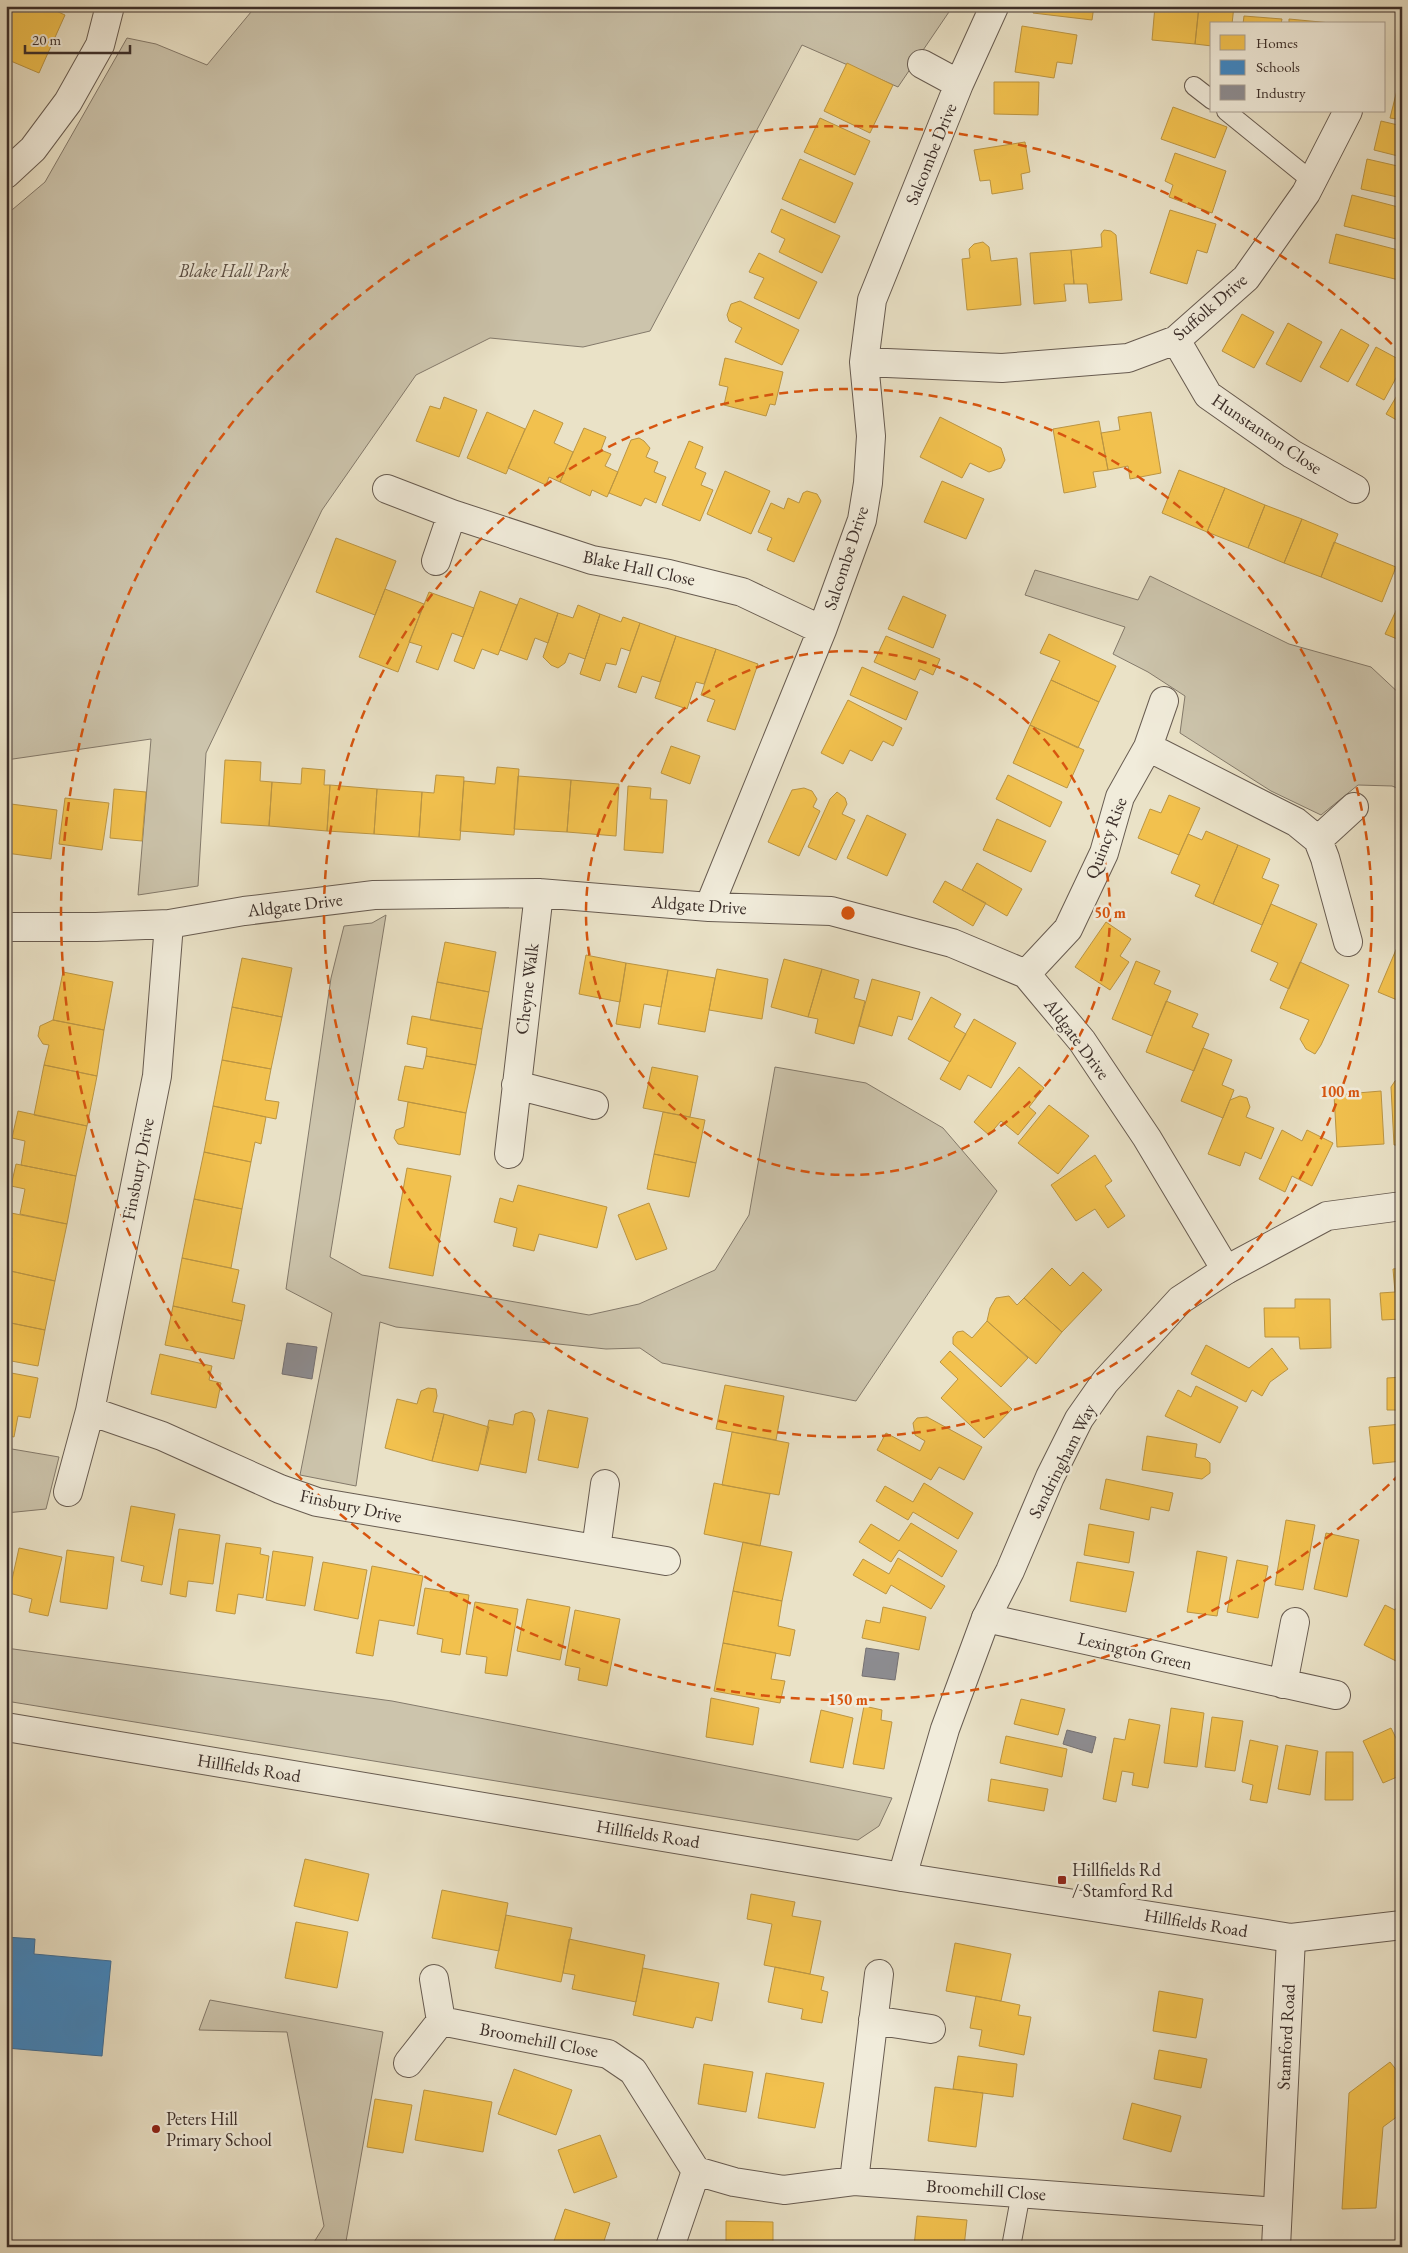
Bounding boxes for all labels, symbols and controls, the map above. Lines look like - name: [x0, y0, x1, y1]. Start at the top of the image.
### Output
- scale bar: [25, 22, 130, 54]
- legend: [1210, 22, 1386, 112]
- text: 20 m: [32, 30, 61, 49]
- text: Homes: [1256, 33, 1298, 52]
- text: Schools: [1256, 57, 1300, 76]
- text: Industry: [1256, 83, 1306, 102]
- street label: Salcombe Drive: [900, 99, 961, 208]
- park label: Blake Hall Park: [178, 259, 289, 282]
- street label: Suffolk Drive: [1168, 268, 1252, 345]
- street label: Hunstanton Close: [1208, 388, 1327, 479]
- street label: Salcombe Drive: [818, 503, 873, 613]
- street label: Blake Hall Close: [581, 544, 697, 591]
- street label: Quincy Rise: [1079, 794, 1132, 882]
- street label: Aldgate Drive: [245, 887, 344, 922]
- street label: Aldgate Drive: [650, 890, 748, 919]
- text: 50 m: [1094, 903, 1126, 922]
- centre of rings: [839, 904, 857, 922]
- street label: Cheyne Walk: [510, 941, 544, 1036]
- street label: Aldgate Drive: [1039, 993, 1115, 1084]
- text: 100 m: [1320, 1082, 1360, 1101]
- street label: Finsbury Drive: [116, 1116, 159, 1222]
- street label: Sandringham Way: [1023, 1400, 1100, 1522]
- street label: Finsbury Drive: [298, 1483, 404, 1528]
- street label: Lexington Green: [1076, 1626, 1195, 1675]
- text: 150 m: [828, 1690, 868, 1709]
- street label: Hillfields Road: [196, 1748, 303, 1787]
- street label: Hillfields Road: [595, 1814, 702, 1853]
- place label: Hillfields Rd / Stamford Rd: [1072, 1858, 1174, 1902]
- marker: Hillfields Rd / Stamford Rd: [1056, 1874, 1068, 1886]
- street label: Hillfields Road: [1143, 1903, 1250, 1942]
- street label: Stamford Road: [1271, 1983, 1300, 2090]
- street label: Broomehill Close: [478, 2017, 600, 2062]
- place label: Peters Hill Primary School: [166, 2107, 272, 2151]
- marker: Peters Hill Primary School: [150, 2123, 162, 2135]
- street label: Broomehill Close: [925, 2174, 1047, 2205]

